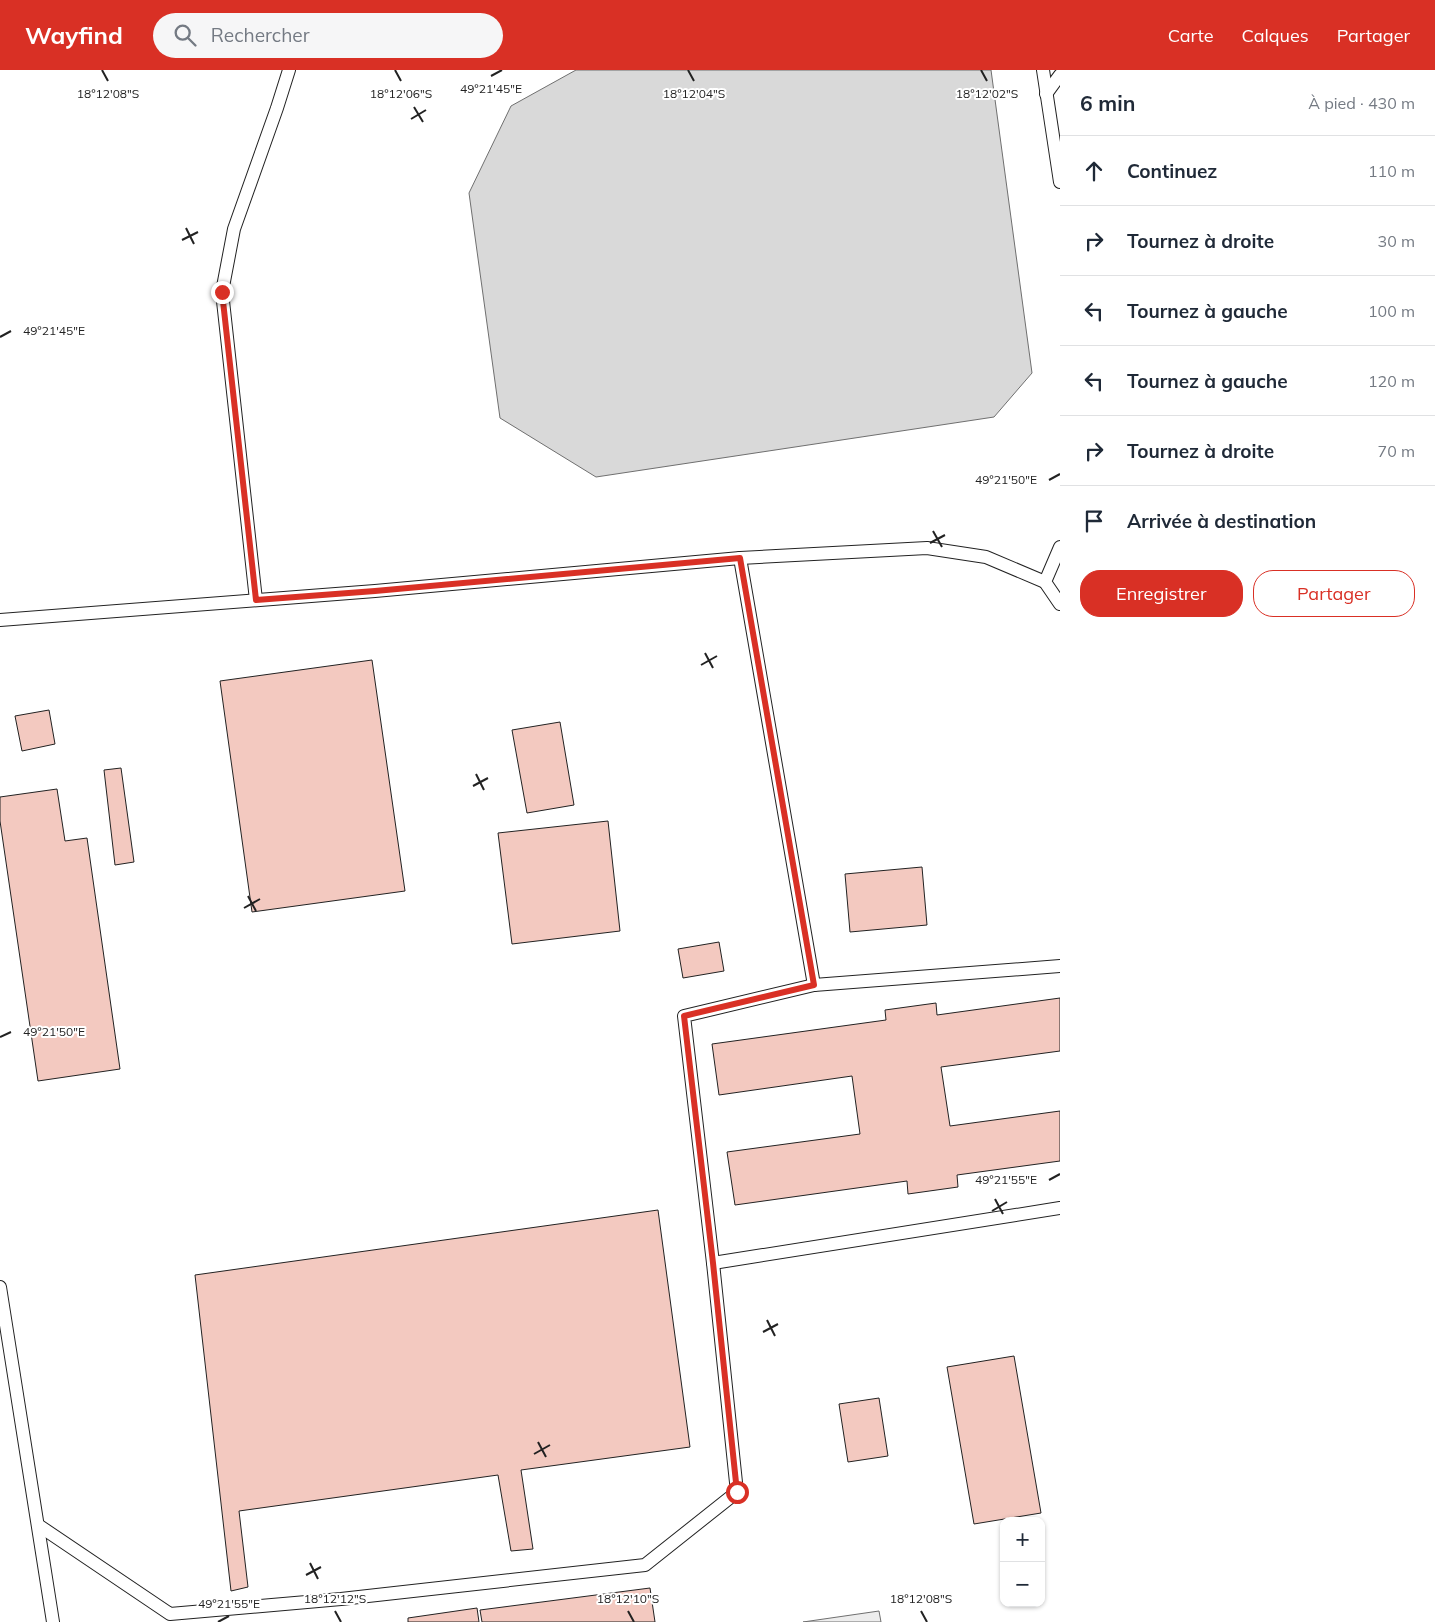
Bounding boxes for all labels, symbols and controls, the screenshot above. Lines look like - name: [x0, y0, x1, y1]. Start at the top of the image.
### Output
- search box: [153, 13, 503, 58]
- text: Wayfind: [25, 20, 123, 50]
- icon: search: [171, 21, 199, 49]
- text: Rechercher: [211, 23, 310, 47]
- text: Carte: [1168, 24, 1214, 47]
- text: Calques: [1242, 24, 1309, 47]
- text: Partager: [1337, 24, 1410, 47]
- text: 49°21'45"E: [460, 81, 522, 96]
- text: 18°12'08"S: [77, 86, 139, 101]
- text: 18°12'06"S: [370, 86, 432, 101]
- text: 18°12'04"S: [663, 86, 725, 101]
- text: 18°12'02"S: [956, 86, 1018, 101]
- text: 6 min: [1080, 90, 1135, 116]
- text: À pied · 430 m: [1308, 93, 1415, 113]
- icon: ahead: [1080, 157, 1108, 185]
- text: Continuez: [1127, 159, 1217, 183]
- text: 110 m: [1368, 161, 1415, 181]
- icon: right: [1080, 227, 1108, 255]
- text: Tournez à droite: [1127, 229, 1274, 253]
- text: 30 m: [1378, 231, 1415, 251]
- route end: [211, 281, 234, 304]
- icon: left: [1080, 297, 1108, 325]
- text: Tournez à gauche: [1127, 299, 1288, 323]
- text: 100 m: [1368, 301, 1415, 321]
- text: 49°21'45"E: [23, 323, 85, 338]
- icon: left: [1080, 367, 1108, 395]
- text: Tournez à gauche: [1127, 369, 1288, 393]
- text: 120 m: [1368, 371, 1415, 391]
- icon: right: [1080, 437, 1108, 465]
- text: Tournez à droite: [1127, 439, 1274, 463]
- text: 70 m: [1378, 441, 1415, 461]
- text: 49°21'50"E: [975, 472, 1037, 487]
- icon: arrive: [1080, 507, 1108, 535]
- text: Arrivée à destination: [1127, 509, 1316, 533]
- button: Enregistrer: [1080, 570, 1243, 617]
- button: Partager: [1253, 570, 1415, 617]
- text: 49°21'50"E: [23, 1024, 85, 1039]
- text: 49°21'55"E: [975, 1172, 1037, 1187]
- route start: [726, 1481, 749, 1504]
- map controls: [1000, 1517, 1045, 1607]
- button: +: [1000, 1517, 1045, 1562]
- button: −: [1000, 1562, 1045, 1607]
- text: 18°12'12"S: [304, 1591, 366, 1606]
- text: 18°12'10"S: [597, 1591, 659, 1606]
- text: 18°12'08"S: [890, 1591, 952, 1606]
- text: 49°21'55"E: [198, 1596, 260, 1611]

